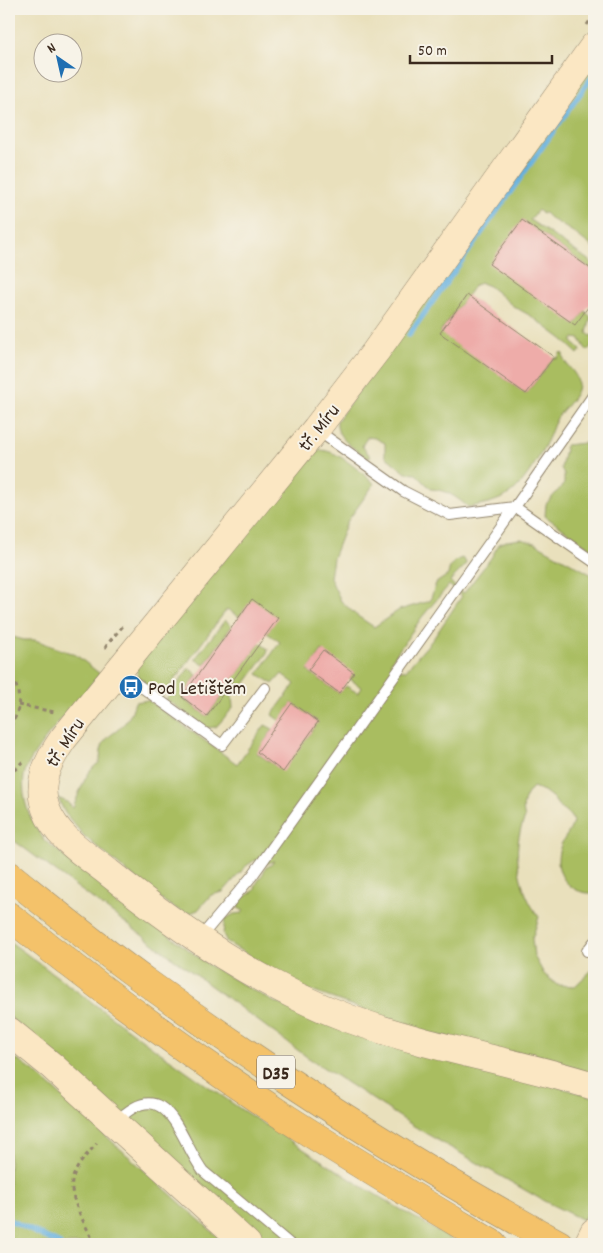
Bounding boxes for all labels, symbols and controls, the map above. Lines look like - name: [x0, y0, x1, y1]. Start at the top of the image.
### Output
- north arrow: [32, 32, 82, 82]
- scale bar: [410, 32, 553, 64]
- text: N: [43, 39, 60, 59]
- text: 50 m: [418, 41, 447, 63]
- street label: tř. Míru: [293, 399, 348, 459]
- bus stop icon: Pod Letištěm: [118, 674, 144, 700]
- place label: Pod Letištěm: [148, 676, 246, 704]
- street label: tř. Míru: [40, 713, 93, 774]
- road number: D35: [257, 1056, 295, 1088]

